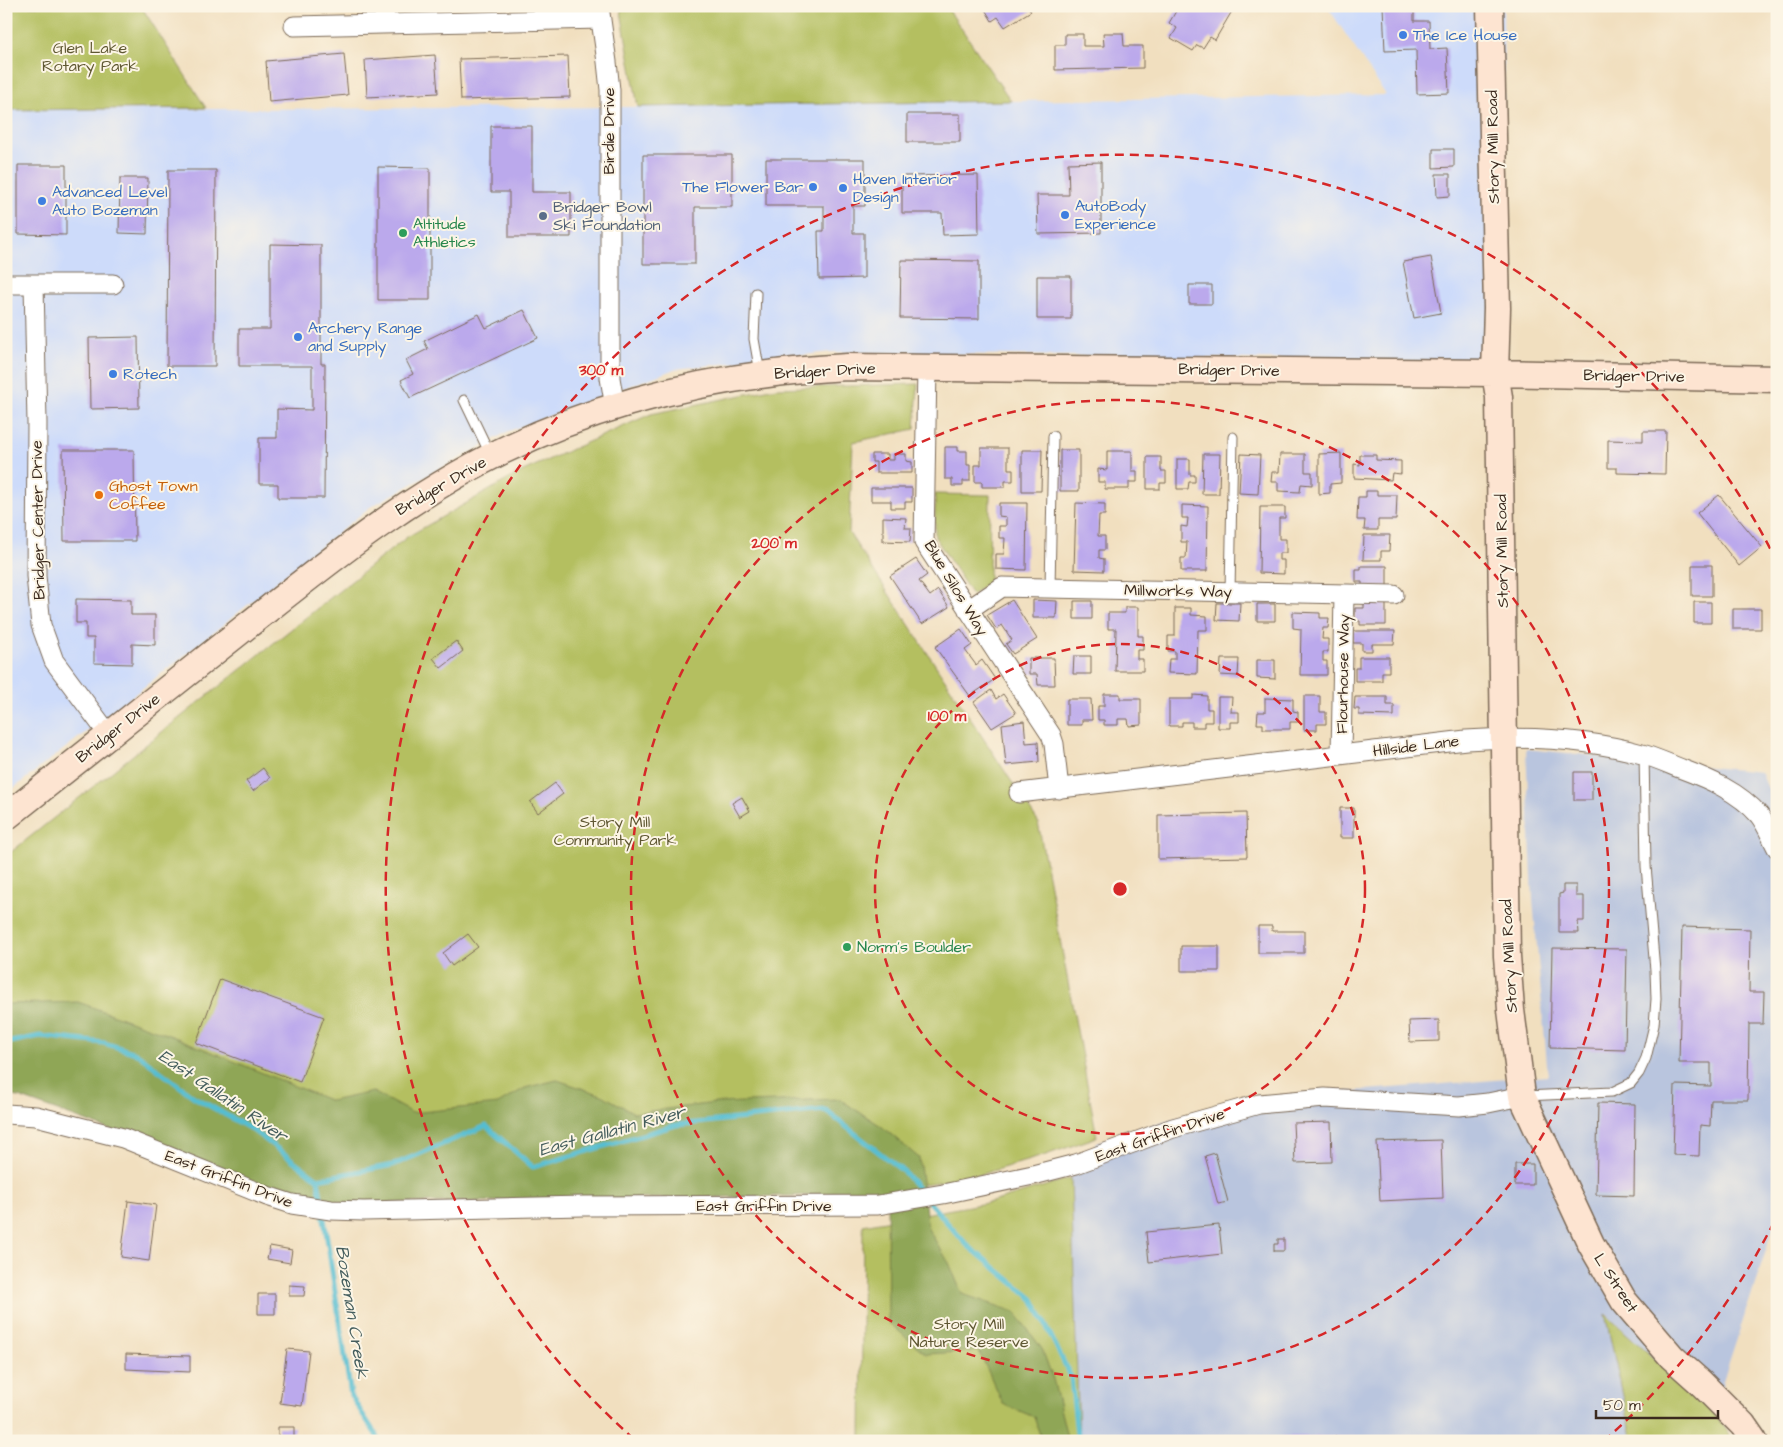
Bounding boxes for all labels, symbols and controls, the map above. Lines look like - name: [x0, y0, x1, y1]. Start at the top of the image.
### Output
- place label: The Ice House: [1413, 24, 1517, 46]
- marker: The Ice House: [1397, 29, 1409, 41]
- park label: Glen Lake Rotary Park: [42, 37, 138, 78]
- street label: Birdie Drive: [598, 87, 620, 174]
- street label: Story Mill Road: [1481, 90, 1506, 204]
- place label: Haven Interior Design: [853, 168, 957, 209]
- place label: The Flower Bar: [682, 176, 803, 198]
- place label: Advanced Level Auto Bozeman: [52, 181, 167, 221]
- marker: The Flower Bar: [807, 181, 819, 193]
- marker: Haven Interior Design: [837, 182, 849, 194]
- marker: Advanced Level Auto Bozeman: [36, 195, 48, 207]
- place label: AutoBody Experience: [1075, 195, 1157, 235]
- place label: Bridger Bowl Ski Foundation: [553, 196, 660, 236]
- marker: AutoBody Experience: [1059, 209, 1071, 221]
- marker: Bridger Bowl Ski Foundation: [537, 210, 549, 222]
- place label: Altitude Athletics: [413, 213, 476, 253]
- marker: Altitude Athletics: [397, 227, 409, 239]
- place label: Archery Range and Supply: [308, 317, 423, 358]
- marker: Archery Range and Supply: [292, 331, 304, 343]
- street label: Bridger Drive: [774, 357, 877, 386]
- street label: Bridger Drive: [1178, 358, 1280, 383]
- text: 300 m: [578, 360, 623, 381]
- place label: Rotech: [123, 363, 177, 385]
- street label: Bridger Drive: [1583, 364, 1685, 389]
- marker: Rotech: [107, 368, 119, 380]
- street label: Bridger Center Drive: [26, 440, 51, 600]
- street label: Bridger Drive: [392, 451, 491, 522]
- place label: Ghost Town Coffee: [109, 475, 198, 515]
- marker: Ghost Town Coffee: [93, 489, 105, 501]
- street label: Story Mill Road: [1490, 494, 1515, 608]
- text: 200 m: [750, 533, 797, 554]
- street label: Blue Silos Way: [918, 536, 993, 641]
- street label: Millworks Way: [1124, 579, 1232, 604]
- street label: Flourhouse Way: [1331, 614, 1356, 734]
- street label: Bridger Drive: [71, 688, 166, 769]
- text: 100 m: [928, 706, 967, 727]
- street label: Hillside Lane: [1372, 730, 1461, 762]
- park label: Story Mill Community Park: [554, 811, 676, 852]
- centre of rings: [1111, 880, 1129, 898]
- street label: Story Mill Road: [1495, 899, 1524, 1013]
- place label: Norm's Boulder: [857, 936, 971, 958]
- marker: Norm's Boulder: [841, 941, 853, 953]
- water label: East Gallatin River: [154, 1044, 294, 1150]
- water label: East Gallatin River: [536, 1099, 690, 1163]
- street label: East Griffin Drive: [1092, 1102, 1228, 1167]
- street label: East Griffin Drive: [162, 1144, 296, 1214]
- street label: East Griffin Drive: [696, 1195, 832, 1217]
- water label: Bozeman Creek: [329, 1244, 375, 1381]
- street label: L Street: [1589, 1249, 1644, 1317]
- park label: Story Mill Nature Reserve: [909, 1313, 1029, 1353]
- scale bar: [1596, 1387, 1718, 1419]
- text: 50 m: [1603, 1395, 1641, 1416]

